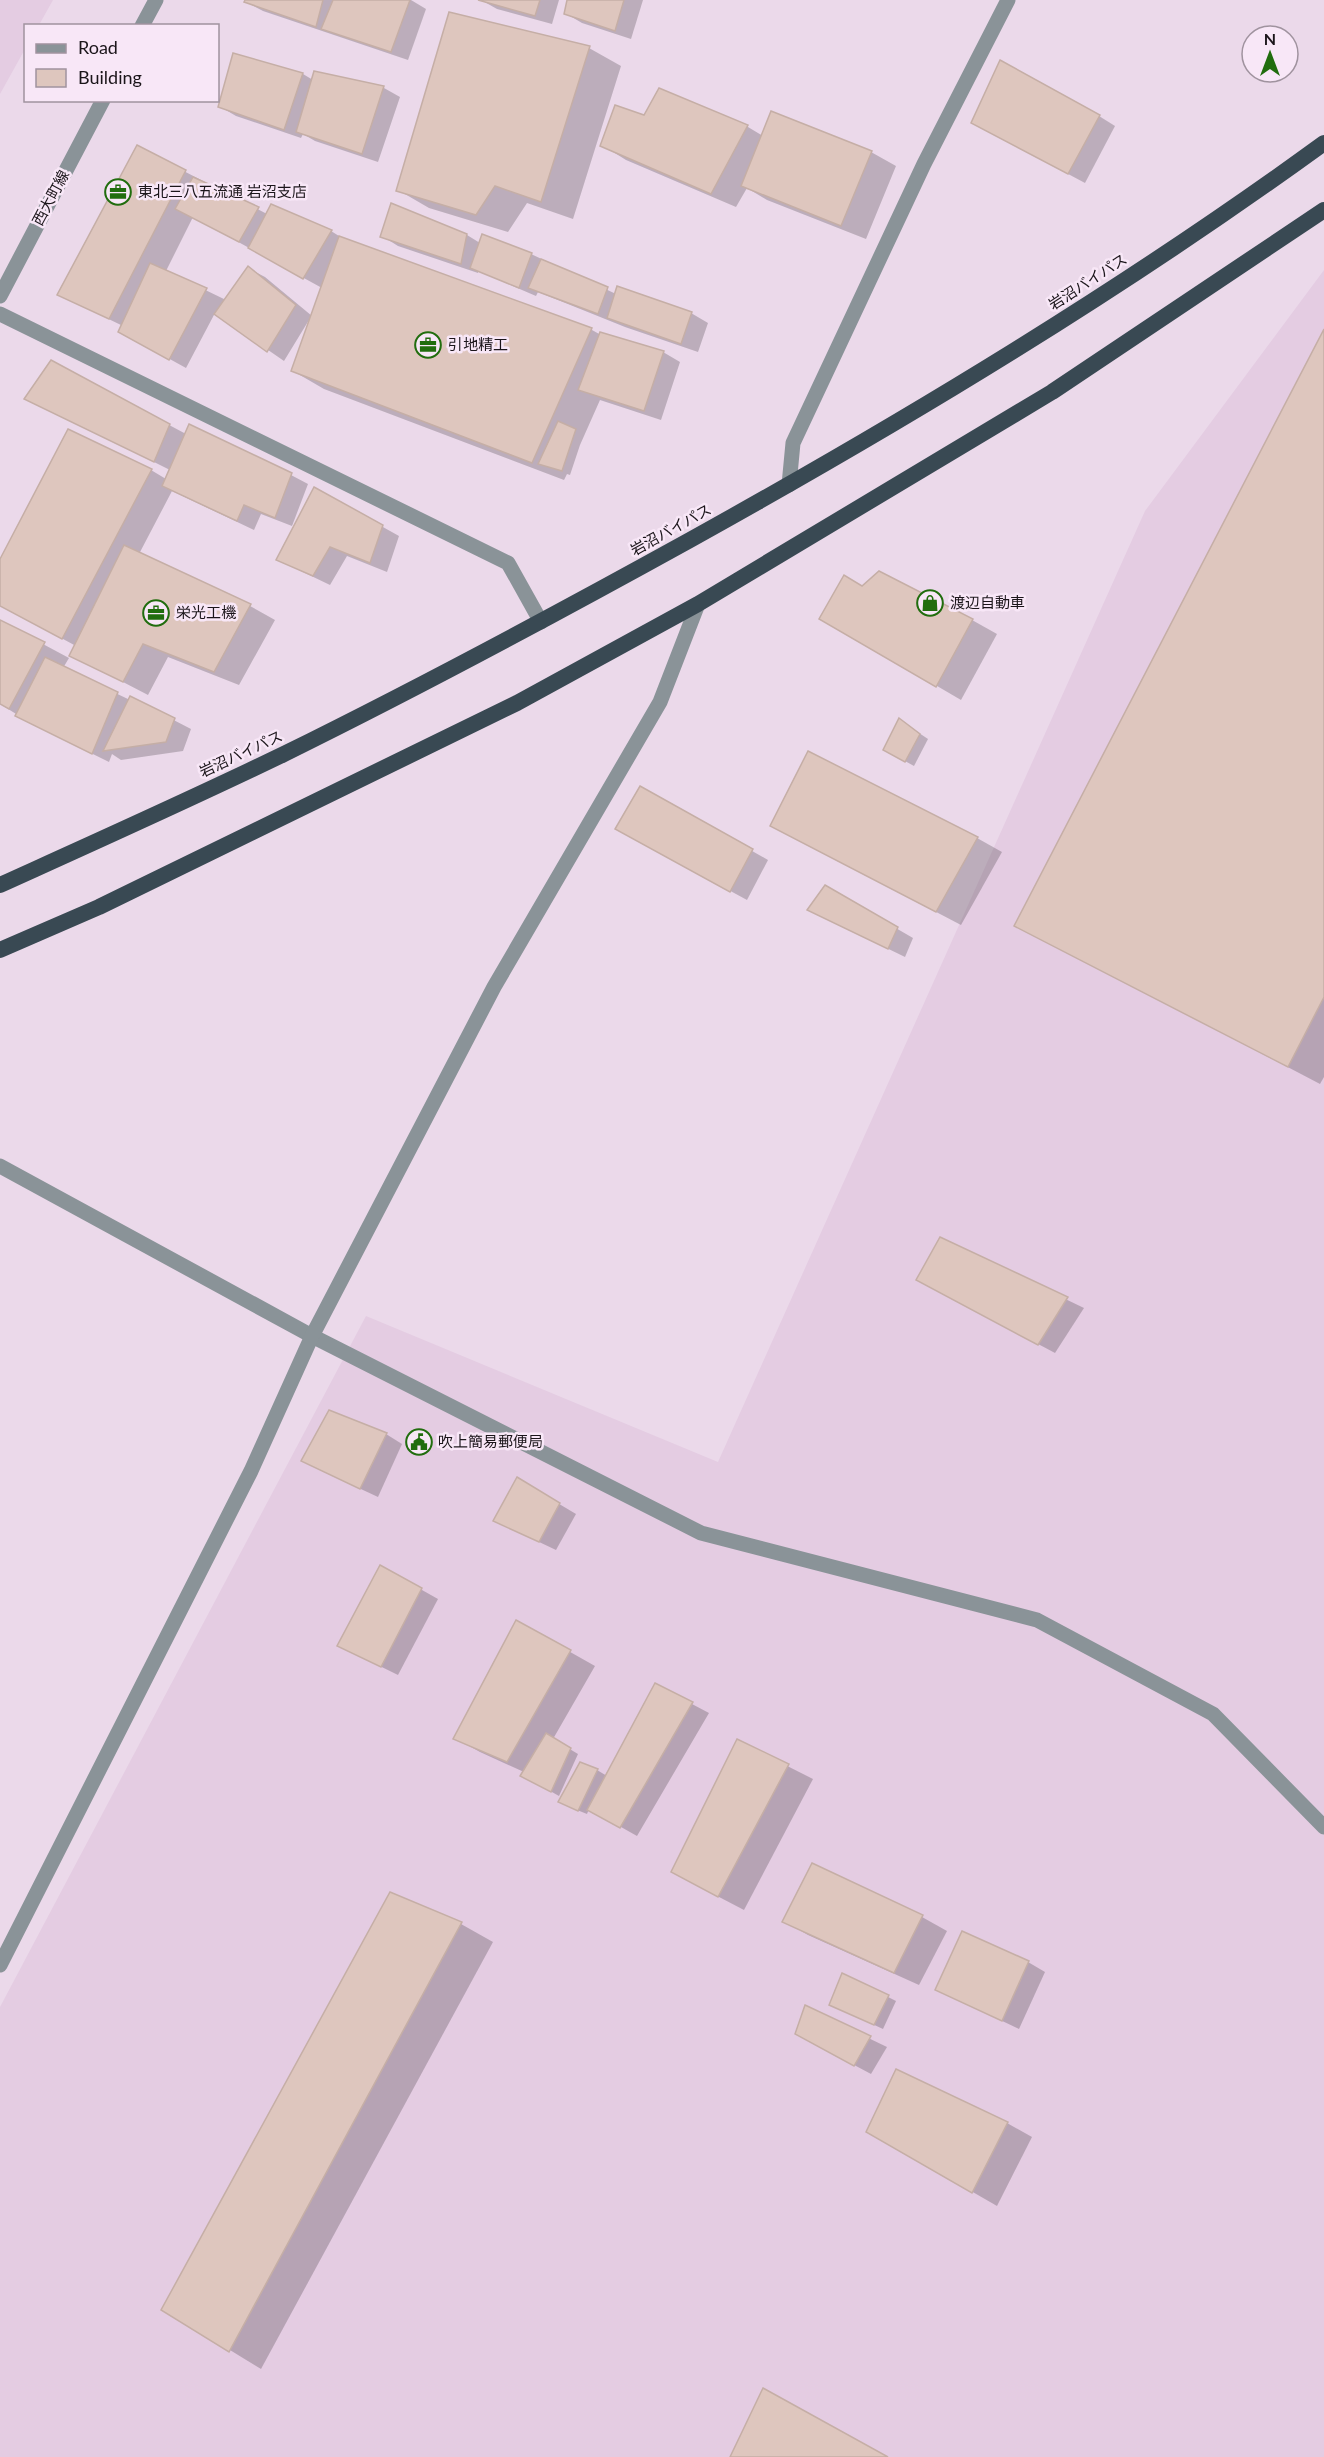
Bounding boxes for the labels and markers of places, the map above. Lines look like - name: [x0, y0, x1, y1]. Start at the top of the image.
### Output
- office icon: 東北三八五流通 岩沼支店: [103, 177, 133, 207]
- place label: 東北三八五流通 岩沼支店: [138, 182, 307, 200]
- office icon: 引地精工: [413, 330, 443, 360]
- place label: 引地精工: [448, 335, 508, 353]
- shop icon: 渡辺自動車: [915, 588, 945, 618]
- place label: 渡辺自動車: [950, 593, 1025, 611]
- office icon: 栄光工機: [141, 598, 171, 628]
- place label: 栄光工機: [176, 603, 236, 621]
- public building icon: 吹上簡易郵便局: [404, 1427, 434, 1457]
- place label: 吹上簡易郵便局: [438, 1432, 543, 1450]

